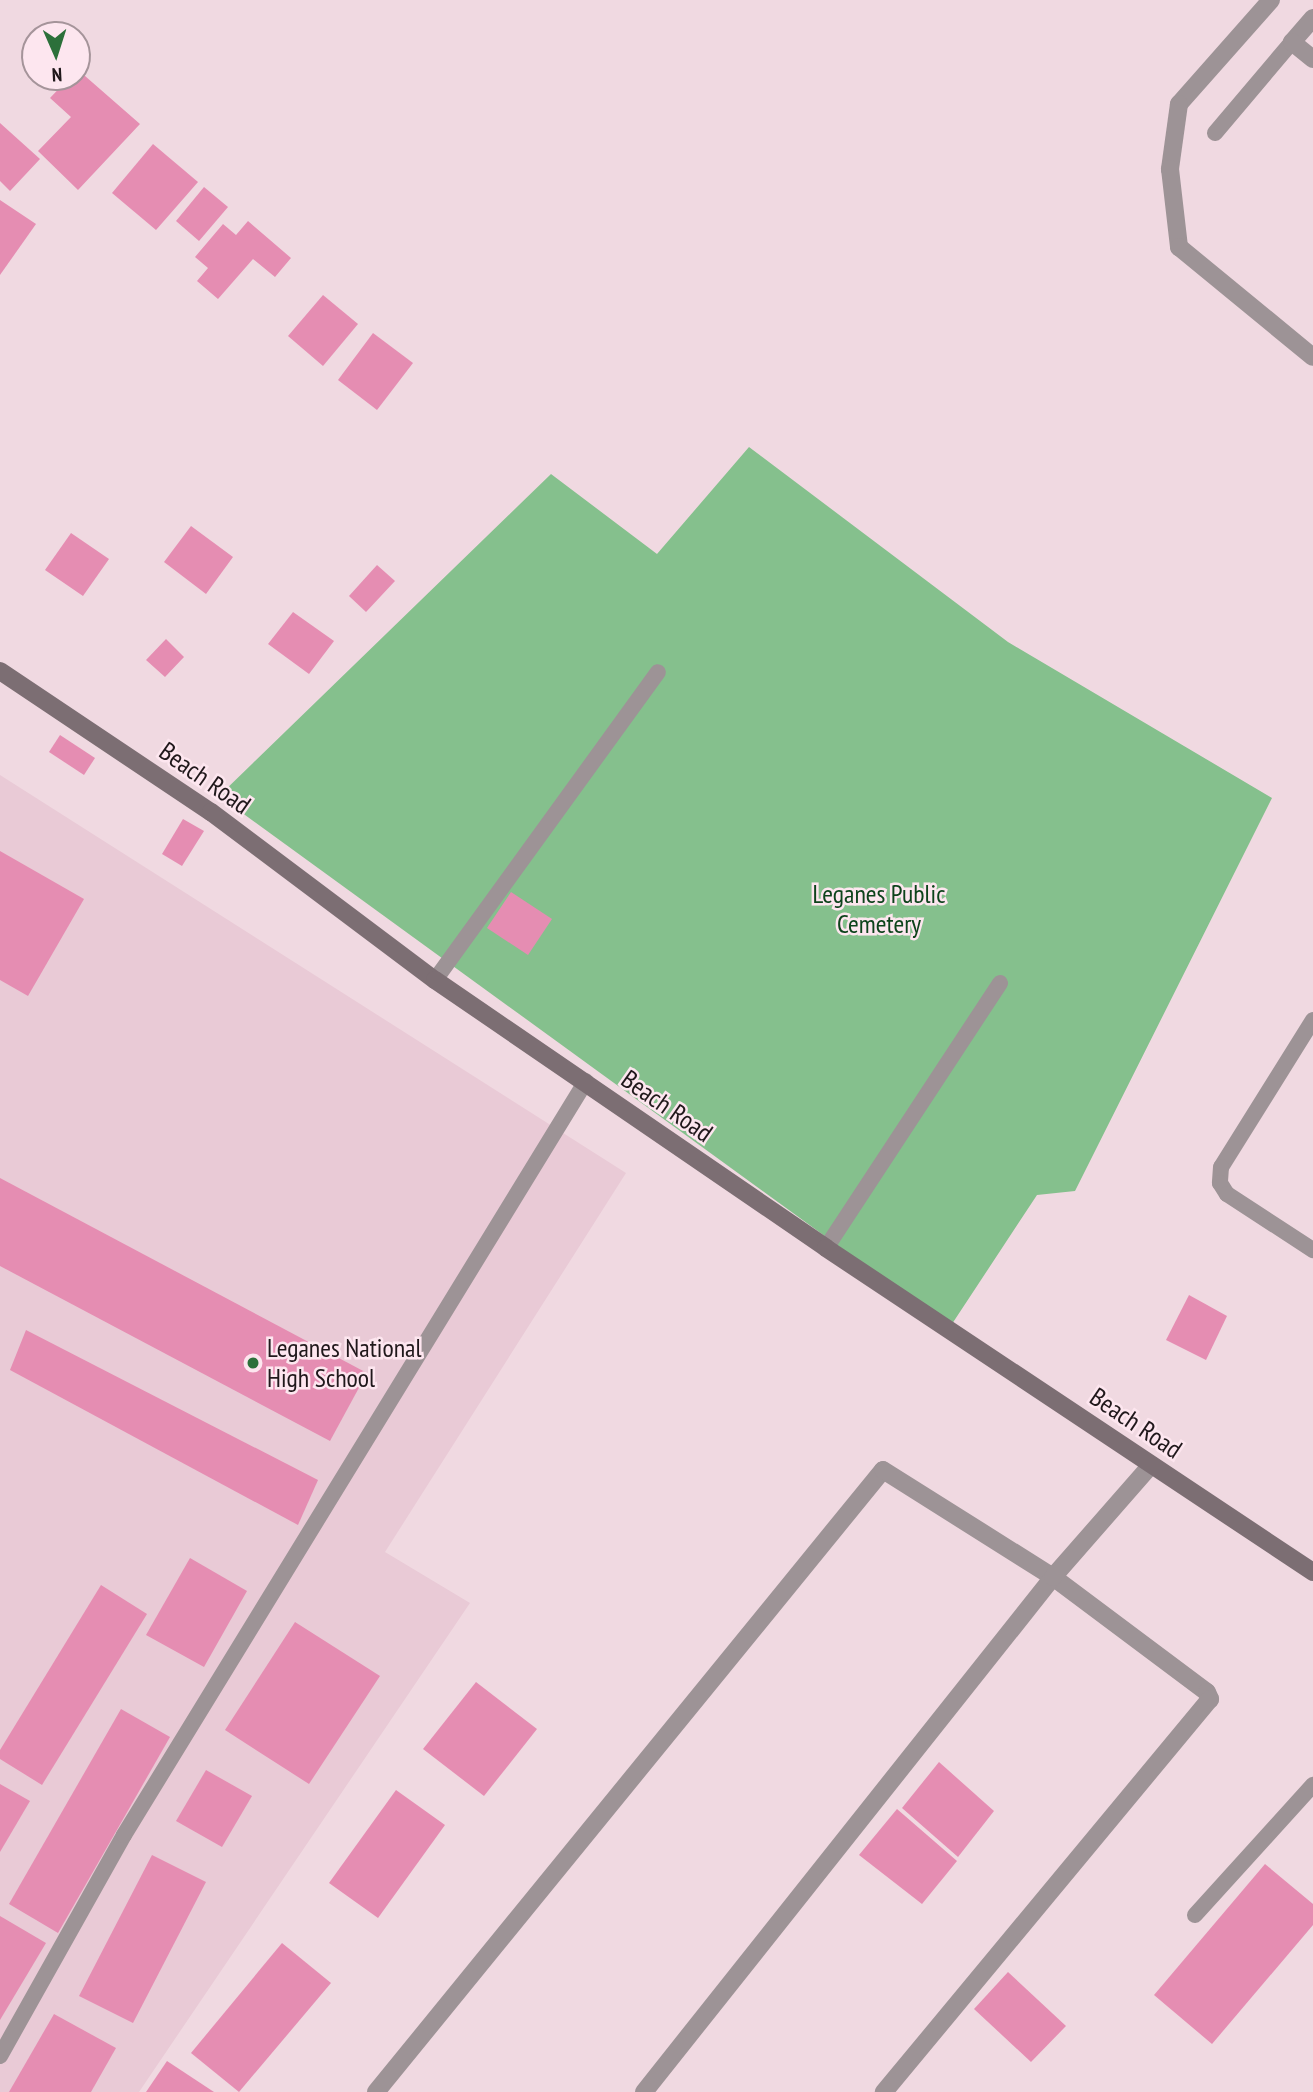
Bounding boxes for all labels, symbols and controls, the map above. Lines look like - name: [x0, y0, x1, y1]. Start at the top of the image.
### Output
- north arrow: [21, 21, 91, 91]
- text: N: [51, 63, 63, 87]
- street label: Beach Road: [153, 735, 257, 821]
- park label: Leganes Public Cemetery: [813, 878, 945, 940]
- street label: Beach Road: [615, 1063, 719, 1149]
- place label: Leganes National High School: [267, 1332, 422, 1394]
- marker: Leganes National High School: [245, 1355, 261, 1371]
- street label: Beach Road: [1084, 1381, 1188, 1465]

